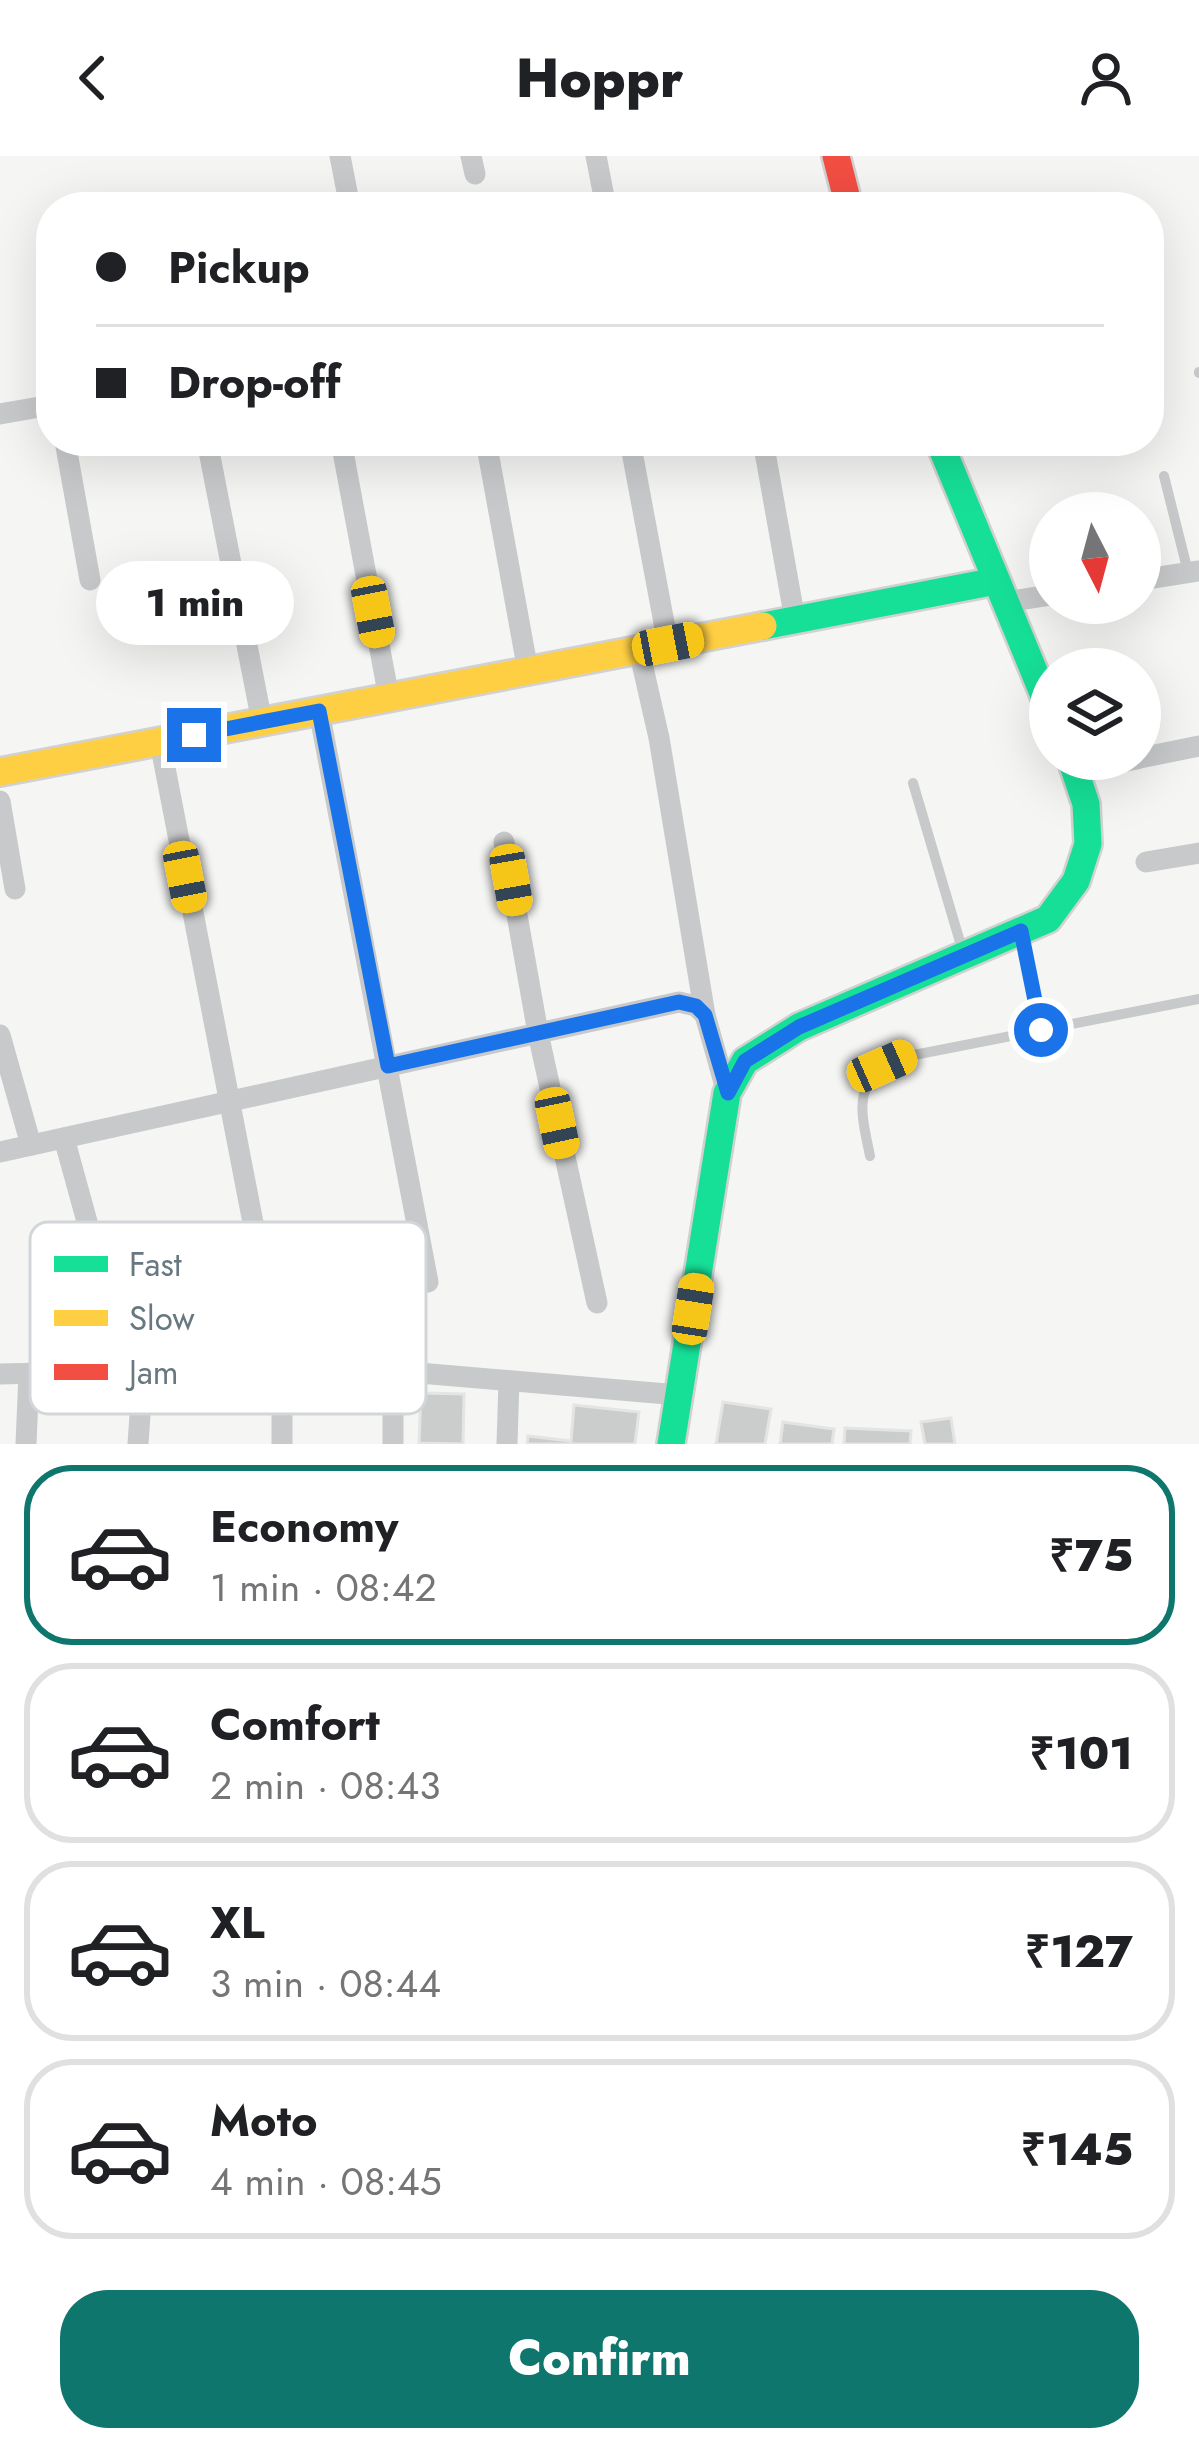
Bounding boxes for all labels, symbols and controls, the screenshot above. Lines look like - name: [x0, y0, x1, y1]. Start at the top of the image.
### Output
- text: Hoppr: [516, 39, 683, 117]
- icon: back: [60, 45, 126, 111]
- icon: person: [1073, 45, 1139, 111]
- text: Pickup: [168, 235, 310, 300]
- text: Drop-off: [168, 350, 341, 415]
- north arrow: [1029, 492, 1161, 624]
- map controls: [1029, 492, 1161, 780]
- callout: 1 min: [95, 561, 293, 645]
- car: [348, 573, 398, 651]
- text: 1 min: [146, 574, 244, 631]
- car: [629, 619, 707, 669]
- button: layers: [1029, 648, 1161, 780]
- route end: [167, 708, 221, 762]
- car: [160, 838, 210, 916]
- car: [487, 841, 535, 919]
- route start: [1014, 1003, 1068, 1057]
- car: [842, 1035, 922, 1097]
- car: [532, 1084, 582, 1162]
- legend: [30, 1222, 426, 1414]
- text: Fast: [129, 1241, 182, 1288]
- car: [670, 1271, 716, 1347]
- text: Slow: [129, 1295, 195, 1342]
- text: Jam: [125, 1349, 179, 1396]
- text: Economy: [210, 1494, 398, 1559]
- icon: car: [66, 1501, 174, 1609]
- text: ₹75: [1049, 1523, 1133, 1588]
- text: 1 min · 08:42: [210, 1559, 437, 1616]
- text: Comfort: [210, 1692, 380, 1757]
- icon: car: [66, 1699, 174, 1807]
- text: ₹101: [1029, 1721, 1133, 1786]
- text: 2 min · 08:43: [210, 1757, 440, 1814]
- text: XL: [210, 1890, 265, 1955]
- icon: car: [66, 1897, 174, 2005]
- text: ₹127: [1025, 1919, 1133, 1984]
- text: 3 min · 08:44: [210, 1955, 441, 2012]
- text: Moto: [210, 2088, 318, 2153]
- icon: car: [66, 2095, 174, 2203]
- text: ₹145: [1020, 2117, 1133, 2182]
- text: 4 min · 08:45: [210, 2153, 442, 2210]
- button: Confirm: [60, 2290, 1139, 2428]

